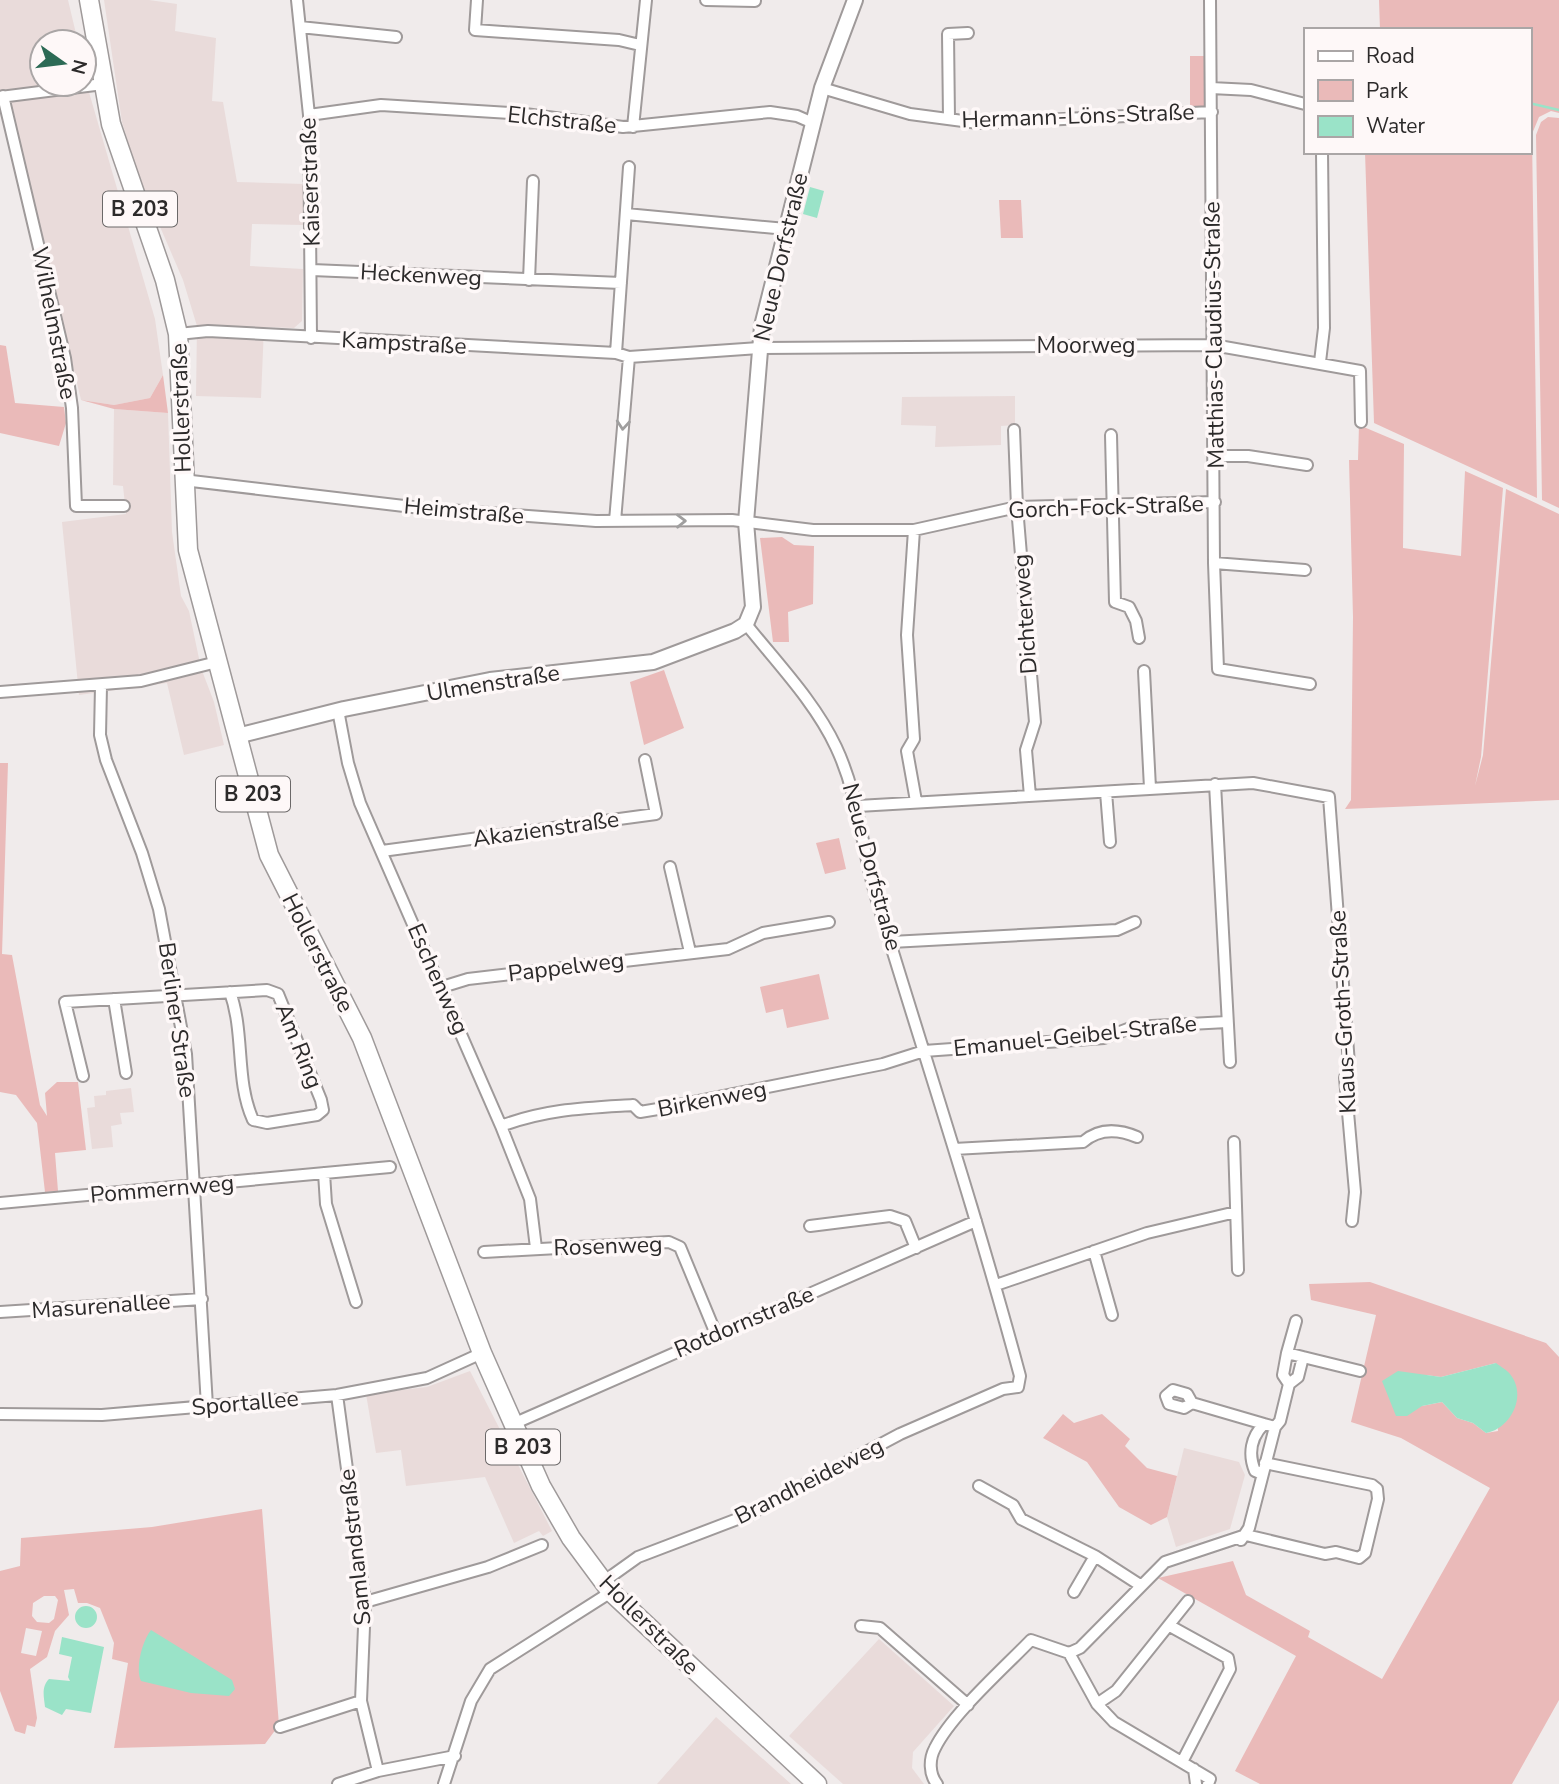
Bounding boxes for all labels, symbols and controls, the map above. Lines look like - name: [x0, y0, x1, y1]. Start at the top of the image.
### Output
- north arrow: [28, 28, 98, 98]
- legend: [1304, 28, 1531, 154]
- text: Road: [1366, 42, 1415, 70]
- text: N: [64, 57, 93, 77]
- text: Park: [1366, 77, 1408, 105]
- street label: Hermann-Löns-Straße: [961, 96, 1195, 136]
- street label: Elchstraße: [506, 99, 618, 141]
- text: Water: [1366, 112, 1425, 140]
- street label: Kaiserstraße: [292, 117, 328, 247]
- street label: Neue Dorfstraße: [747, 170, 815, 344]
- road number: B 203: [103, 192, 177, 227]
- street label: Matthias-Claudius-Straße: [1196, 201, 1232, 469]
- street label: Wilhelmstraße: [24, 244, 84, 402]
- street label: Heckenweg: [359, 256, 483, 294]
- street label: Kampstraße: [341, 324, 467, 362]
- street label: Moorweg: [1036, 330, 1136, 361]
- street label: Hollerstraße: [163, 343, 199, 473]
- one-way arrow: [616, 419, 631, 431]
- street label: Gorch-Fock-Straße: [1008, 488, 1204, 526]
- street label: Heimstraße: [403, 490, 525, 532]
- one-way arrow: [676, 513, 687, 529]
- street label: Dichterweg: [1005, 553, 1045, 675]
- street label: Ulmenstraße: [424, 657, 562, 709]
- road number: B 203: [216, 776, 290, 812]
- street label: Neue Dorfstraße: [835, 780, 909, 954]
- street label: Akazienstraße: [471, 803, 621, 855]
- street label: Hollerstraße: [275, 888, 361, 1018]
- street label: Klaus-Groth-Straße: [1322, 909, 1364, 1115]
- street label: Eschenweg: [400, 919, 476, 1039]
- street label: Berliner Straße: [151, 940, 203, 1100]
- street label: Pappelweg: [506, 945, 626, 989]
- street label: Am Ring: [268, 999, 330, 1093]
- street label: Emanuel-Geibel-Straße: [952, 1008, 1198, 1064]
- street label: Birkenweg: [655, 1073, 769, 1125]
- street label: Pommernweg: [89, 1167, 235, 1211]
- street label: Rosenweg: [553, 1229, 663, 1263]
- street label: Rotdornstraße: [669, 1279, 819, 1365]
- street label: Masurenallee: [30, 1286, 172, 1326]
- street label: Sportallee: [190, 1383, 300, 1423]
- road number: B 203: [486, 1430, 560, 1464]
- street label: Brandheideweg: [729, 1430, 889, 1532]
- street label: Samlandstraße: [331, 1467, 379, 1627]
- street label: Hollerstraße: [592, 1568, 706, 1682]

